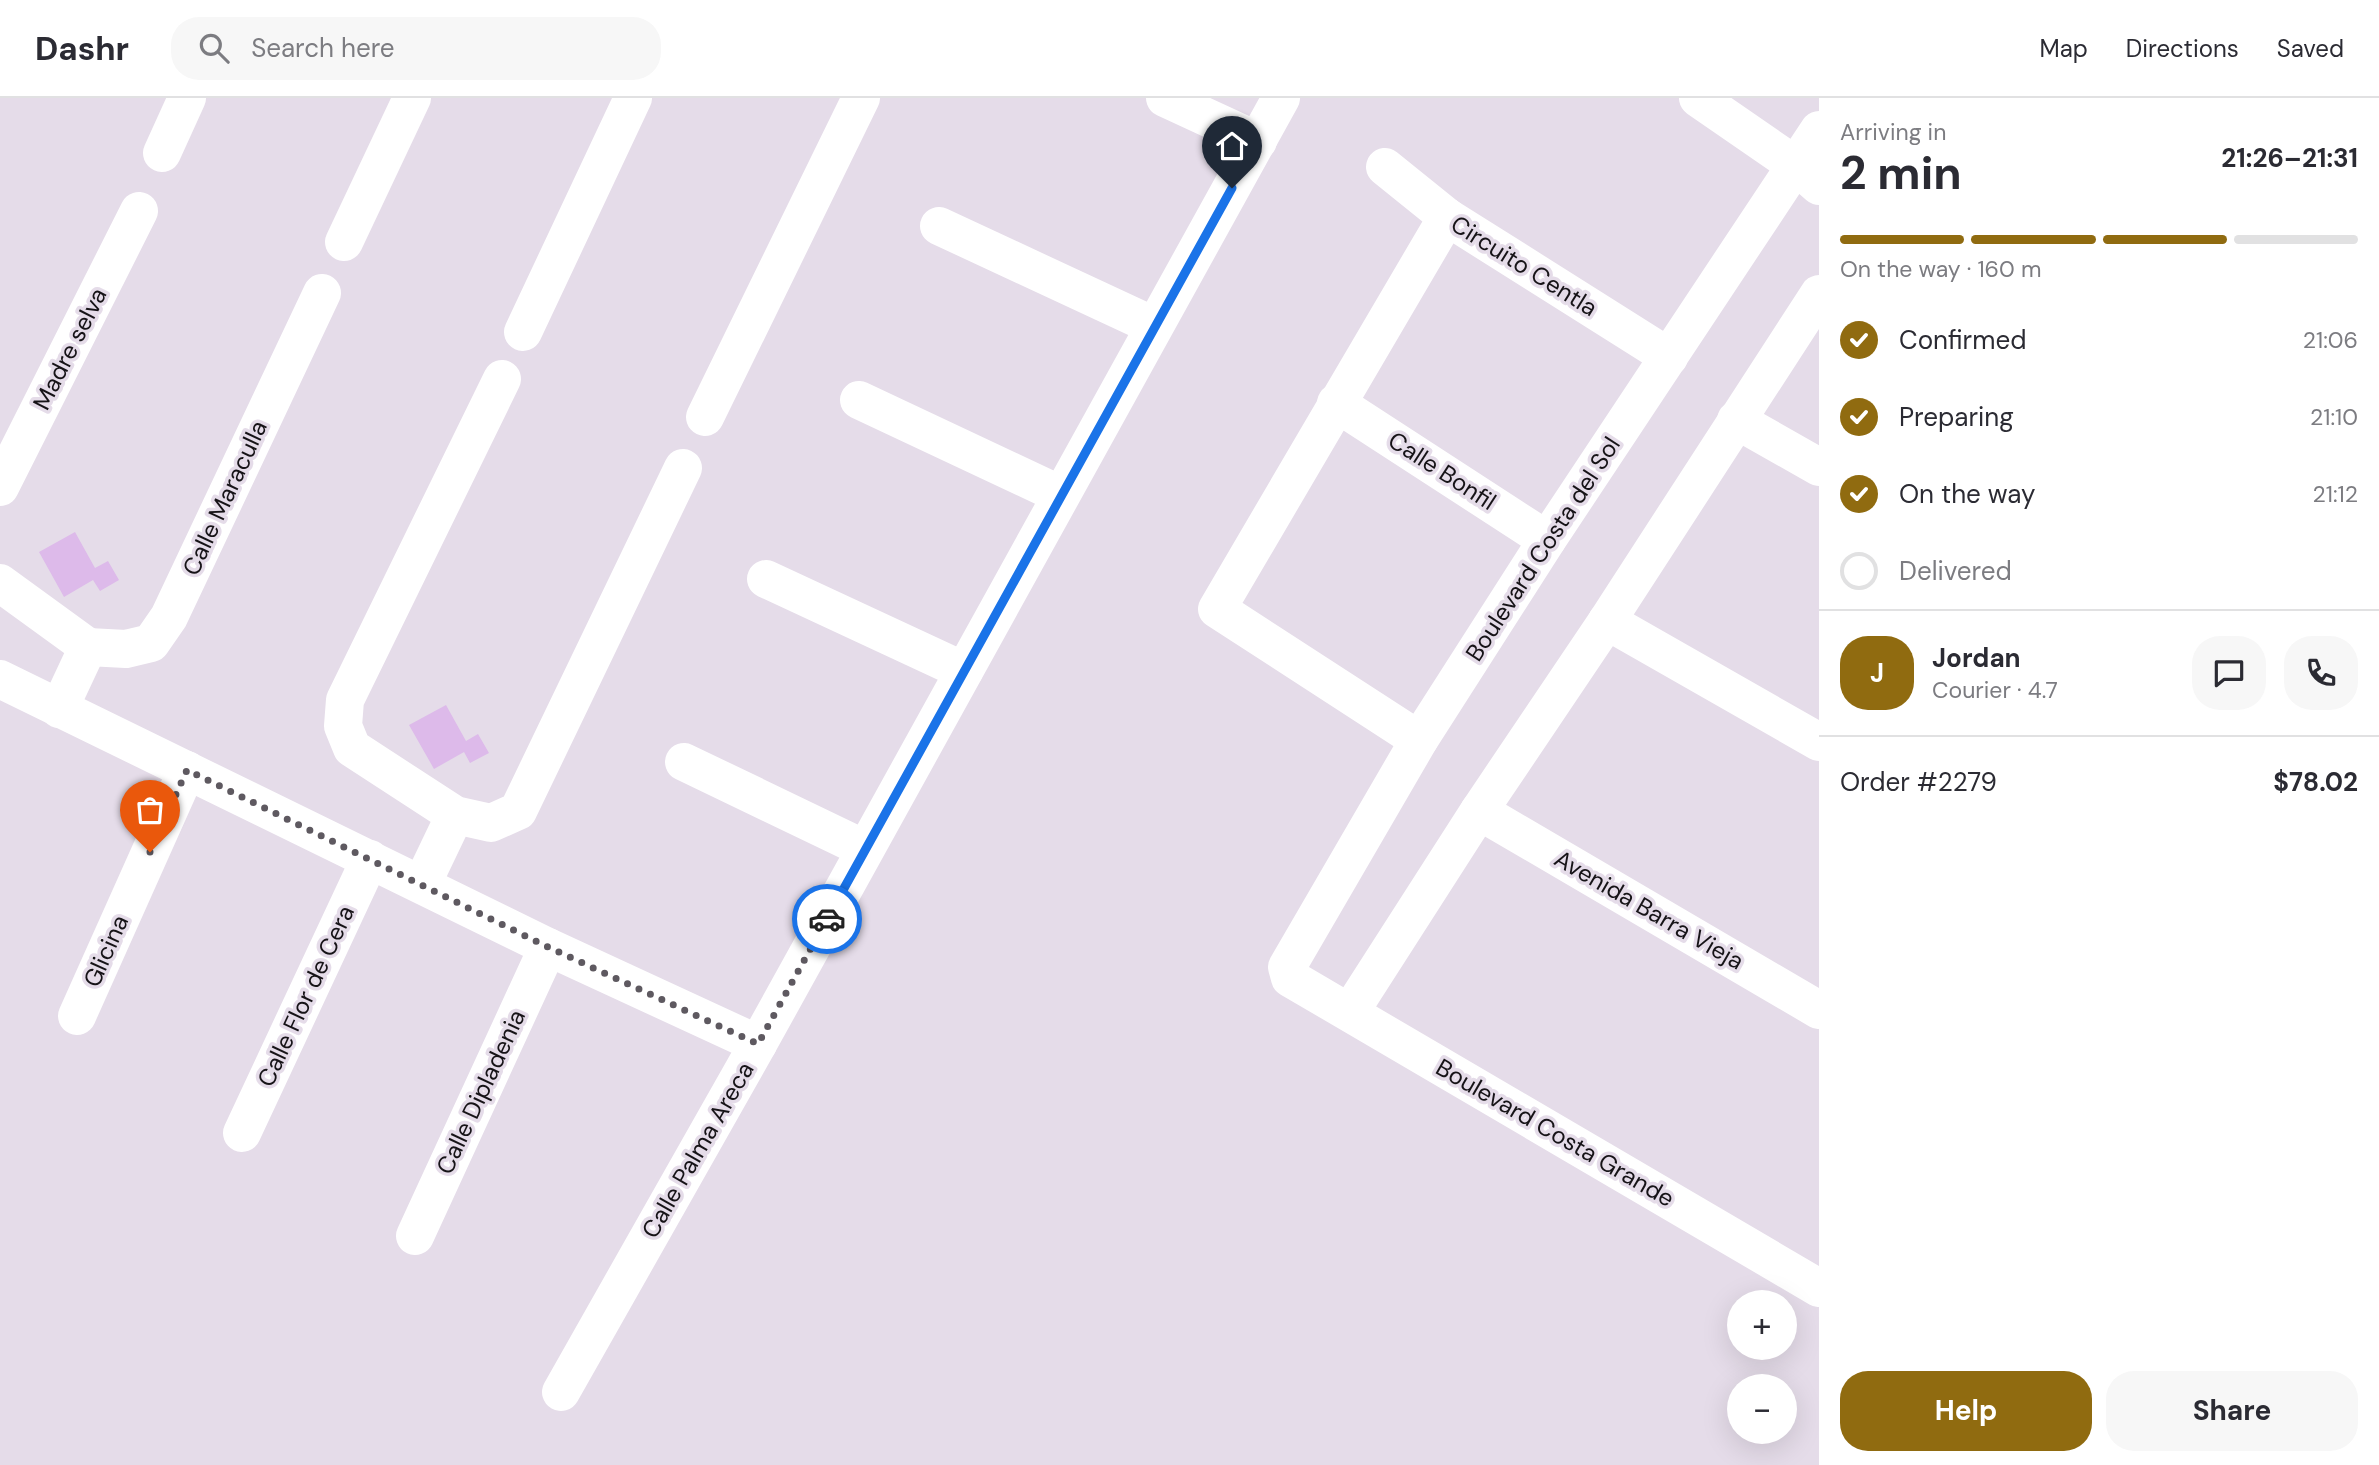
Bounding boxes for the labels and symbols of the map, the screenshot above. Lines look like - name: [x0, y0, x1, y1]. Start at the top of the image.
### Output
- pin: [1202, 116, 1262, 188]
- street label: Circuito Centla: [1445, 208, 1603, 323]
- street label: Madre selva: [26, 283, 114, 415]
- street label: Calle Maraculla: [175, 415, 274, 580]
- street label: Calle Bonfil: [1383, 424, 1502, 517]
- street label: Boulevard Costa del Sol: [1458, 431, 1627, 667]
- pin: [120, 780, 180, 852]
- street label: Avenida Barra Vieja: [1549, 843, 1749, 976]
- courier: [792, 884, 862, 954]
- street label: Calle Flor de Cera: [250, 900, 361, 1091]
- street label: Glicina: [76, 910, 135, 992]
- street label: Calle Dipladenia: [429, 1005, 532, 1179]
- street label: Boulevard Costa Grande: [1430, 1052, 1680, 1214]
- street label: Calle Palma Areca: [635, 1056, 761, 1243]

